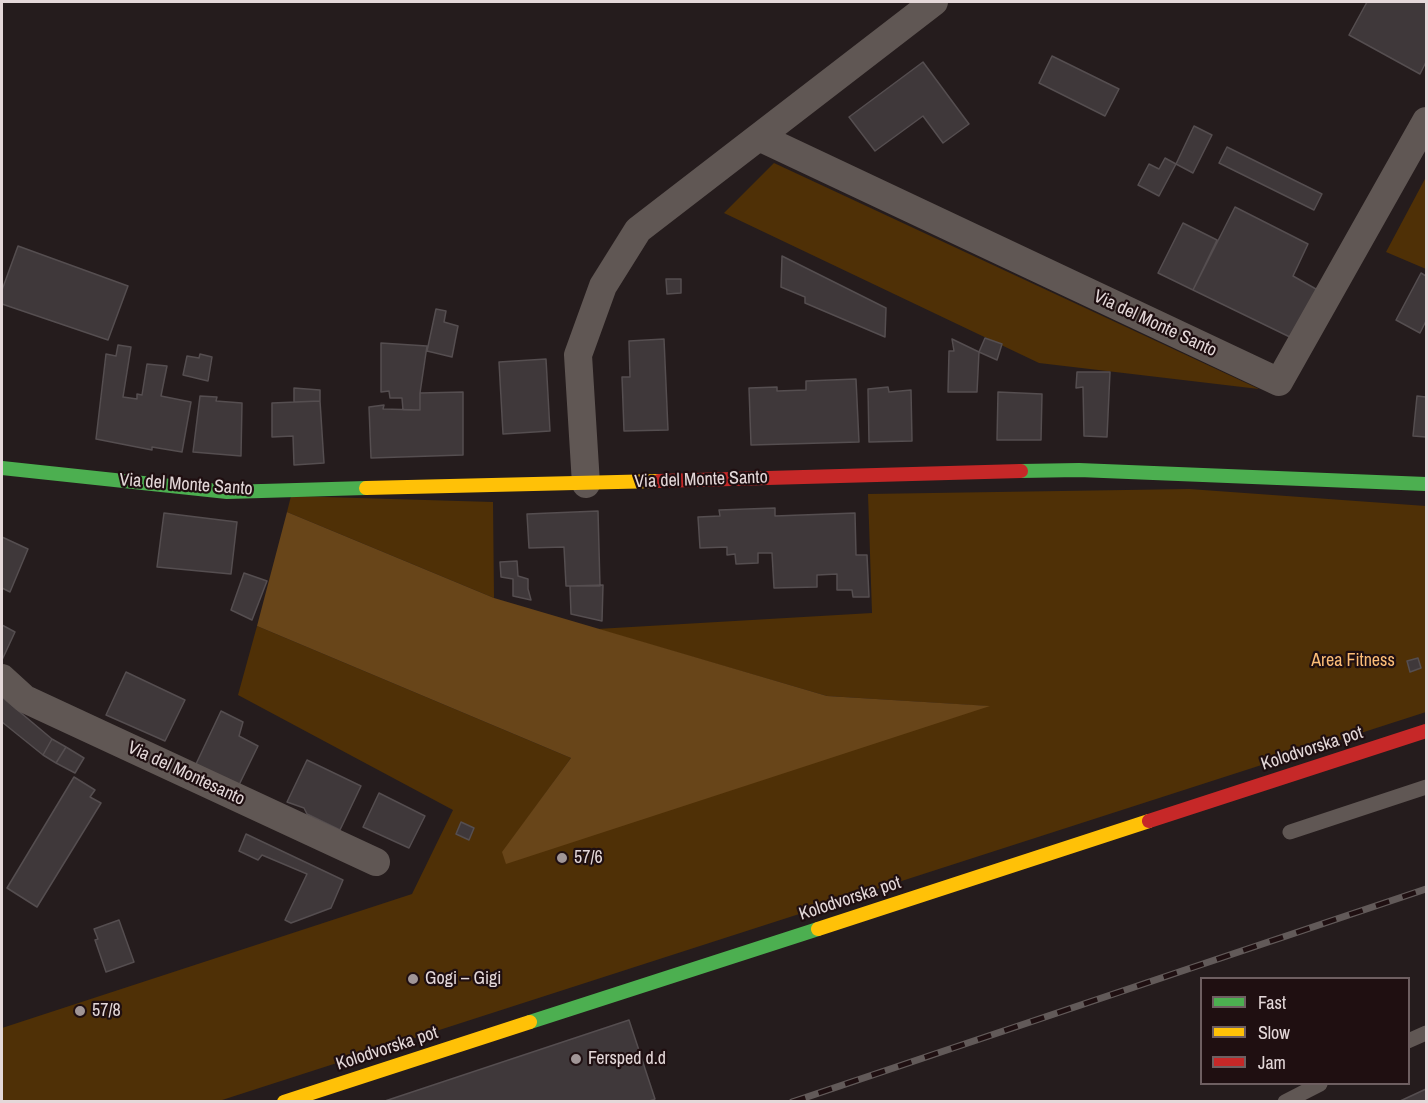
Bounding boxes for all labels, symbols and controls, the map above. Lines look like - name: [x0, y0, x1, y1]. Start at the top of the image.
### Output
- street label: Via del Monte Santo: [1090, 286, 1220, 362]
- street label: Via del Monte Santo: [634, 467, 768, 493]
- street label: Via del Monte Santo: [119, 470, 253, 500]
- park label: Area Fitness: [1311, 650, 1395, 672]
- street label: Kolodvorska pot: [1258, 722, 1366, 776]
- street label: Via del Montesanto: [124, 737, 248, 811]
- place label: 57/6: [574, 847, 603, 869]
- marker: 57/6: [555, 851, 569, 865]
- street label: Kolodvorska pot: [796, 872, 904, 926]
- place label: Gogi – Gigi: [425, 968, 501, 990]
- marker: Gogi – Gigi: [406, 972, 420, 986]
- legend: [1200, 977, 1410, 1085]
- text: Fast: [1258, 990, 1286, 1015]
- place label: 57/8: [92, 1000, 121, 1022]
- marker: 57/8: [73, 1004, 87, 1018]
- text: Slow: [1258, 1020, 1290, 1045]
- street label: Kolodvorska pot: [333, 1022, 441, 1076]
- place label: Fersped d.d: [588, 1048, 666, 1070]
- text: Jam: [1258, 1050, 1286, 1075]
- marker: Fersped d.d: [569, 1052, 583, 1066]

